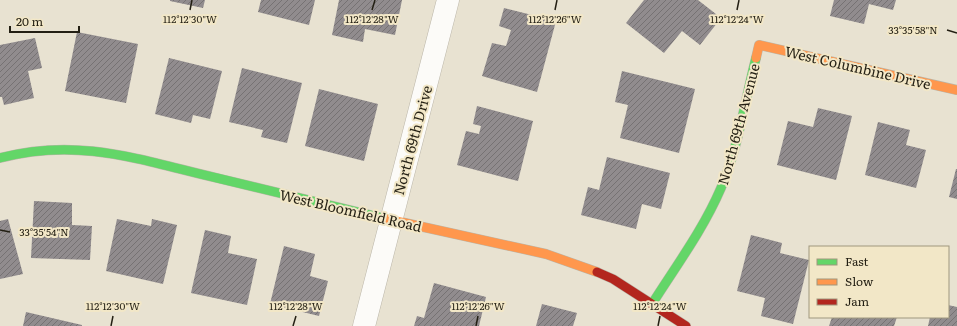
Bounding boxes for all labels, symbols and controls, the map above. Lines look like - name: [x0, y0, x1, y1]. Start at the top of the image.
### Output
- scale bar: [10, 8, 79, 34]
- text: 112°12'30"W: [163, 11, 217, 26]
- text: 112°12'28"W: [345, 11, 399, 26]
- text: 112°12'26"W: [528, 11, 582, 26]
- text: 112°12'24"W: [710, 11, 764, 26]
- text: 20 m: [16, 12, 43, 30]
- text: 33°35'58"N: [888, 22, 938, 37]
- street label: West Columbine Drive: [783, 40, 933, 94]
- street label: North 69th Avenue: [712, 61, 764, 187]
- street label: North 69th Drive: [388, 83, 436, 197]
- street label: West Bloomfield Road: [278, 184, 424, 236]
- text: 33°35'54"N: [19, 224, 69, 239]
- legend: [809, 246, 949, 318]
- text: Fast: [845, 252, 869, 270]
- text: Slow: [845, 272, 874, 290]
- text: Jam: [845, 292, 870, 310]
- text: 112°12'30"W: [86, 298, 140, 313]
- text: 112°12'28"W: [269, 298, 323, 313]
- text: 112°12'26"W: [451, 298, 505, 313]
- text: 112°12'24"W: [633, 298, 687, 313]

